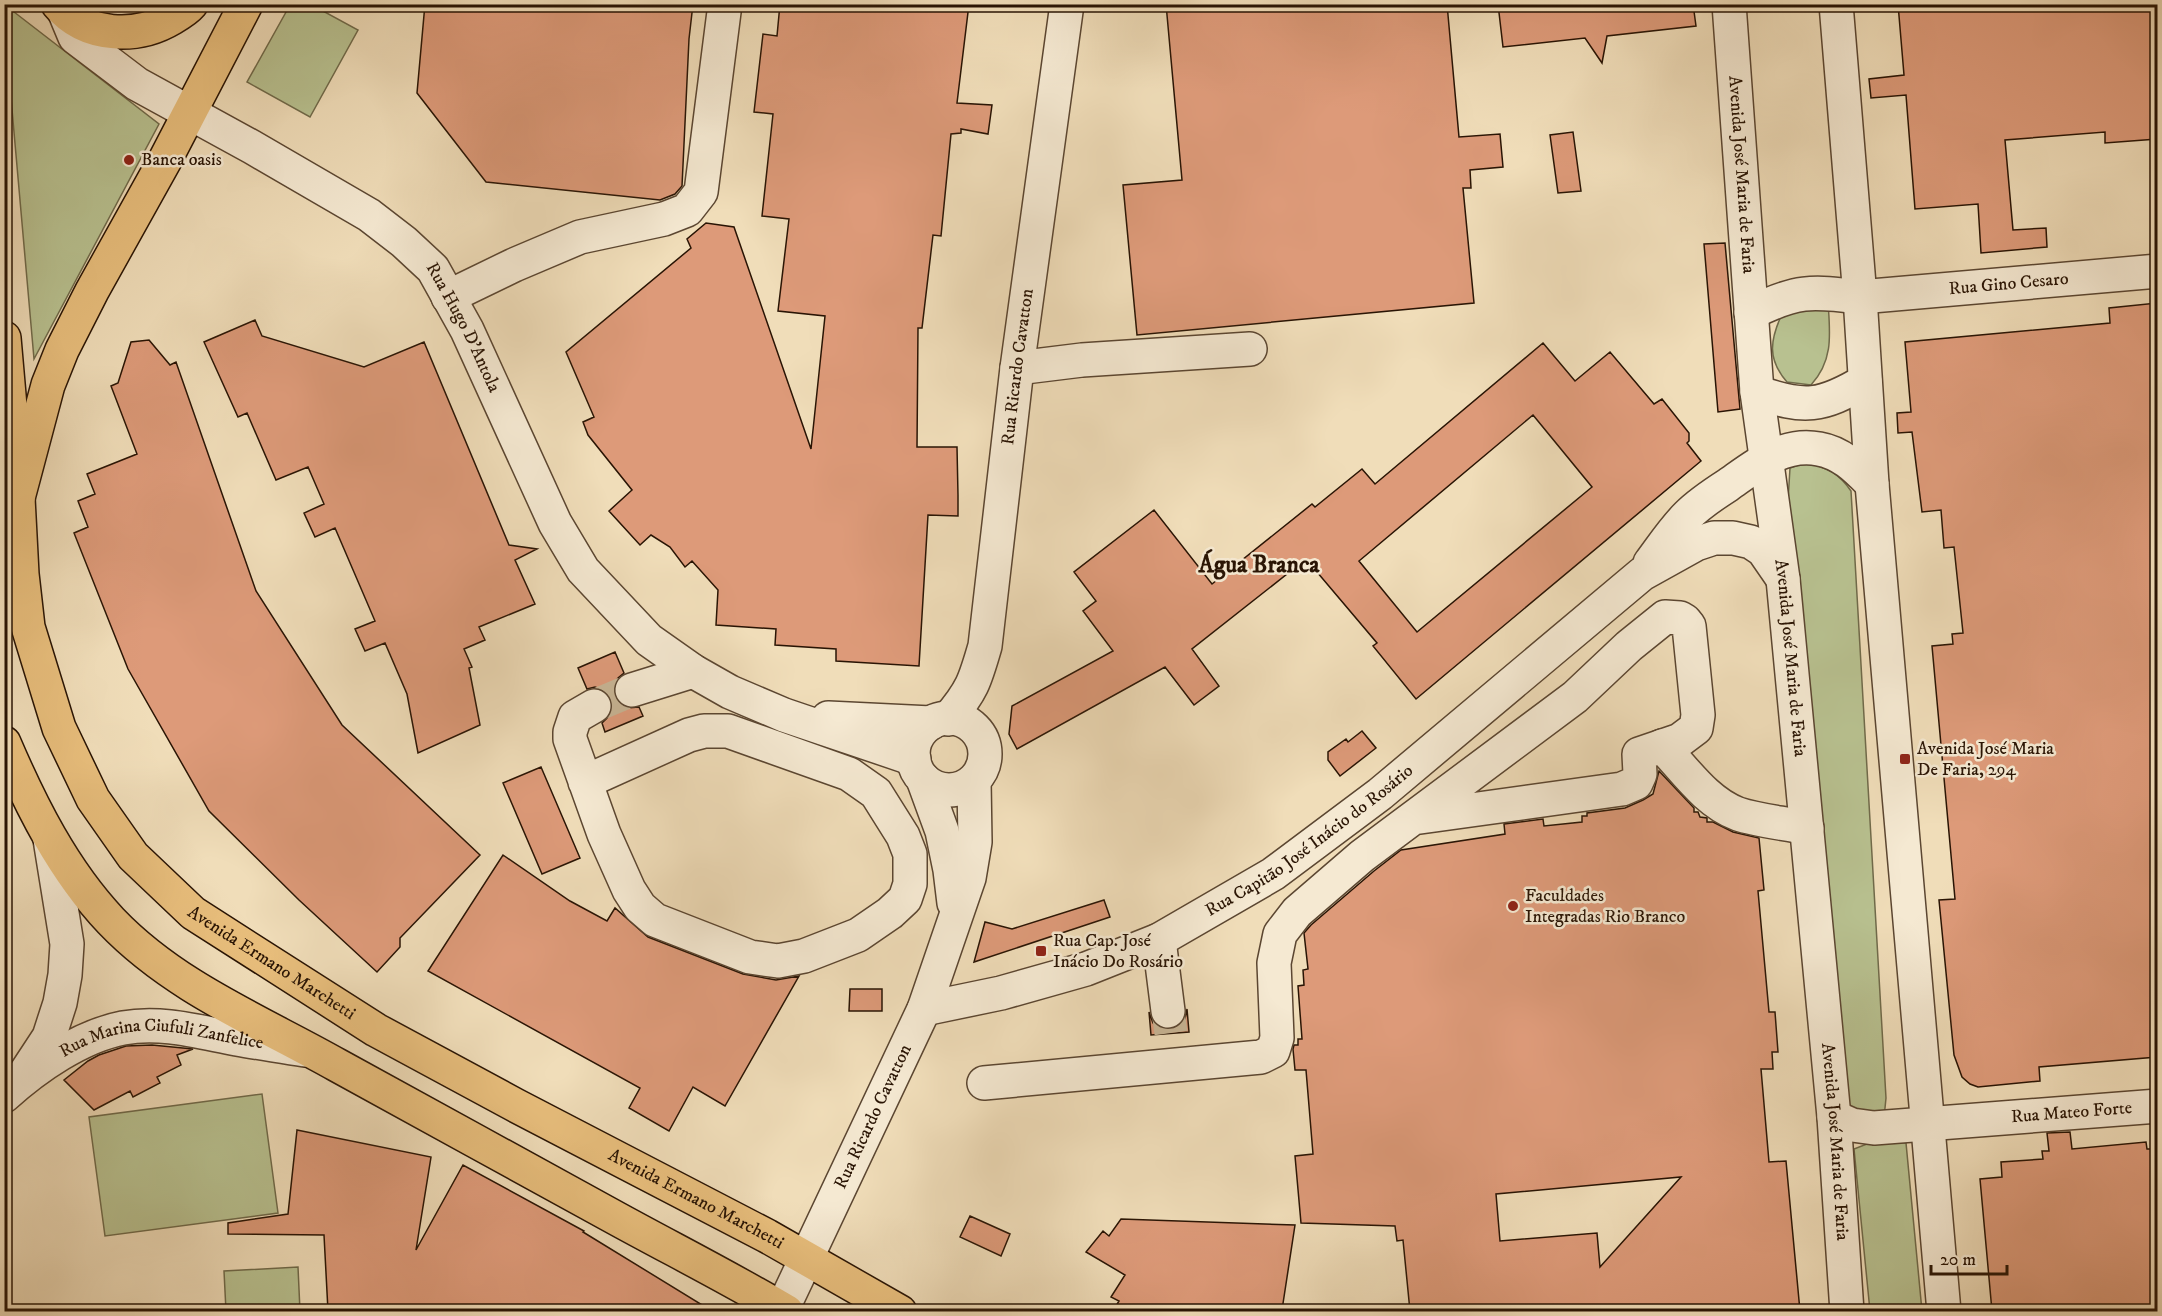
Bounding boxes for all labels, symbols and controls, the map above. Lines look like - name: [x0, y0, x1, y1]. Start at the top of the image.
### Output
- street label: Avenida José Maria de Faria: [1723, 75, 1759, 275]
- place label: Banca oasis: [141, 149, 222, 171]
- marker: Banca oasis: [122, 153, 136, 167]
- street label: Rua Hugo D'Antola: [421, 259, 505, 396]
- street label: Rua Gino Cesaro: [1948, 268, 2070, 300]
- street label: Rua Ricardo Cavatton: [997, 287, 1039, 446]
- district label: Água Branca: [1197, 549, 1320, 580]
- street label: Avenida José Maria de Faria: [1769, 558, 1811, 758]
- place label: Avenida José Maria De Faria, 294: [1917, 738, 2054, 781]
- marker: Avenida José Maria De Faria, 294: [1898, 752, 1912, 766]
- street label: Rua Capitão José Inácio do Rosário: [1202, 760, 1418, 922]
- place label: Faculdades Integradas Rio Branco: [1525, 885, 1686, 928]
- marker: Faculdades Integradas Rio Branco: [1506, 899, 1520, 913]
- street label: Avenida Ermano Marchetti: [183, 901, 360, 1025]
- place label: Rua Cap. José Inácio Do Rosário: [1053, 930, 1183, 973]
- marker: Rua Cap. José Inácio Do Rosário: [1034, 944, 1048, 958]
- street label: Rua Marina Ciufuli Zanfelice: [56, 1015, 265, 1063]
- street label: Rua Ricardo Cavatton: [830, 1040, 917, 1193]
- street label: Avenida José Maria de Faria: [1816, 1042, 1853, 1242]
- street label: Rua Mateo Forte: [2010, 1097, 2133, 1128]
- street label: Avenida Ermano Marchetti: [604, 1144, 788, 1254]
- scale bar: [1931, 1238, 2008, 1276]
- text: 20 m: [1940, 1249, 1976, 1271]

